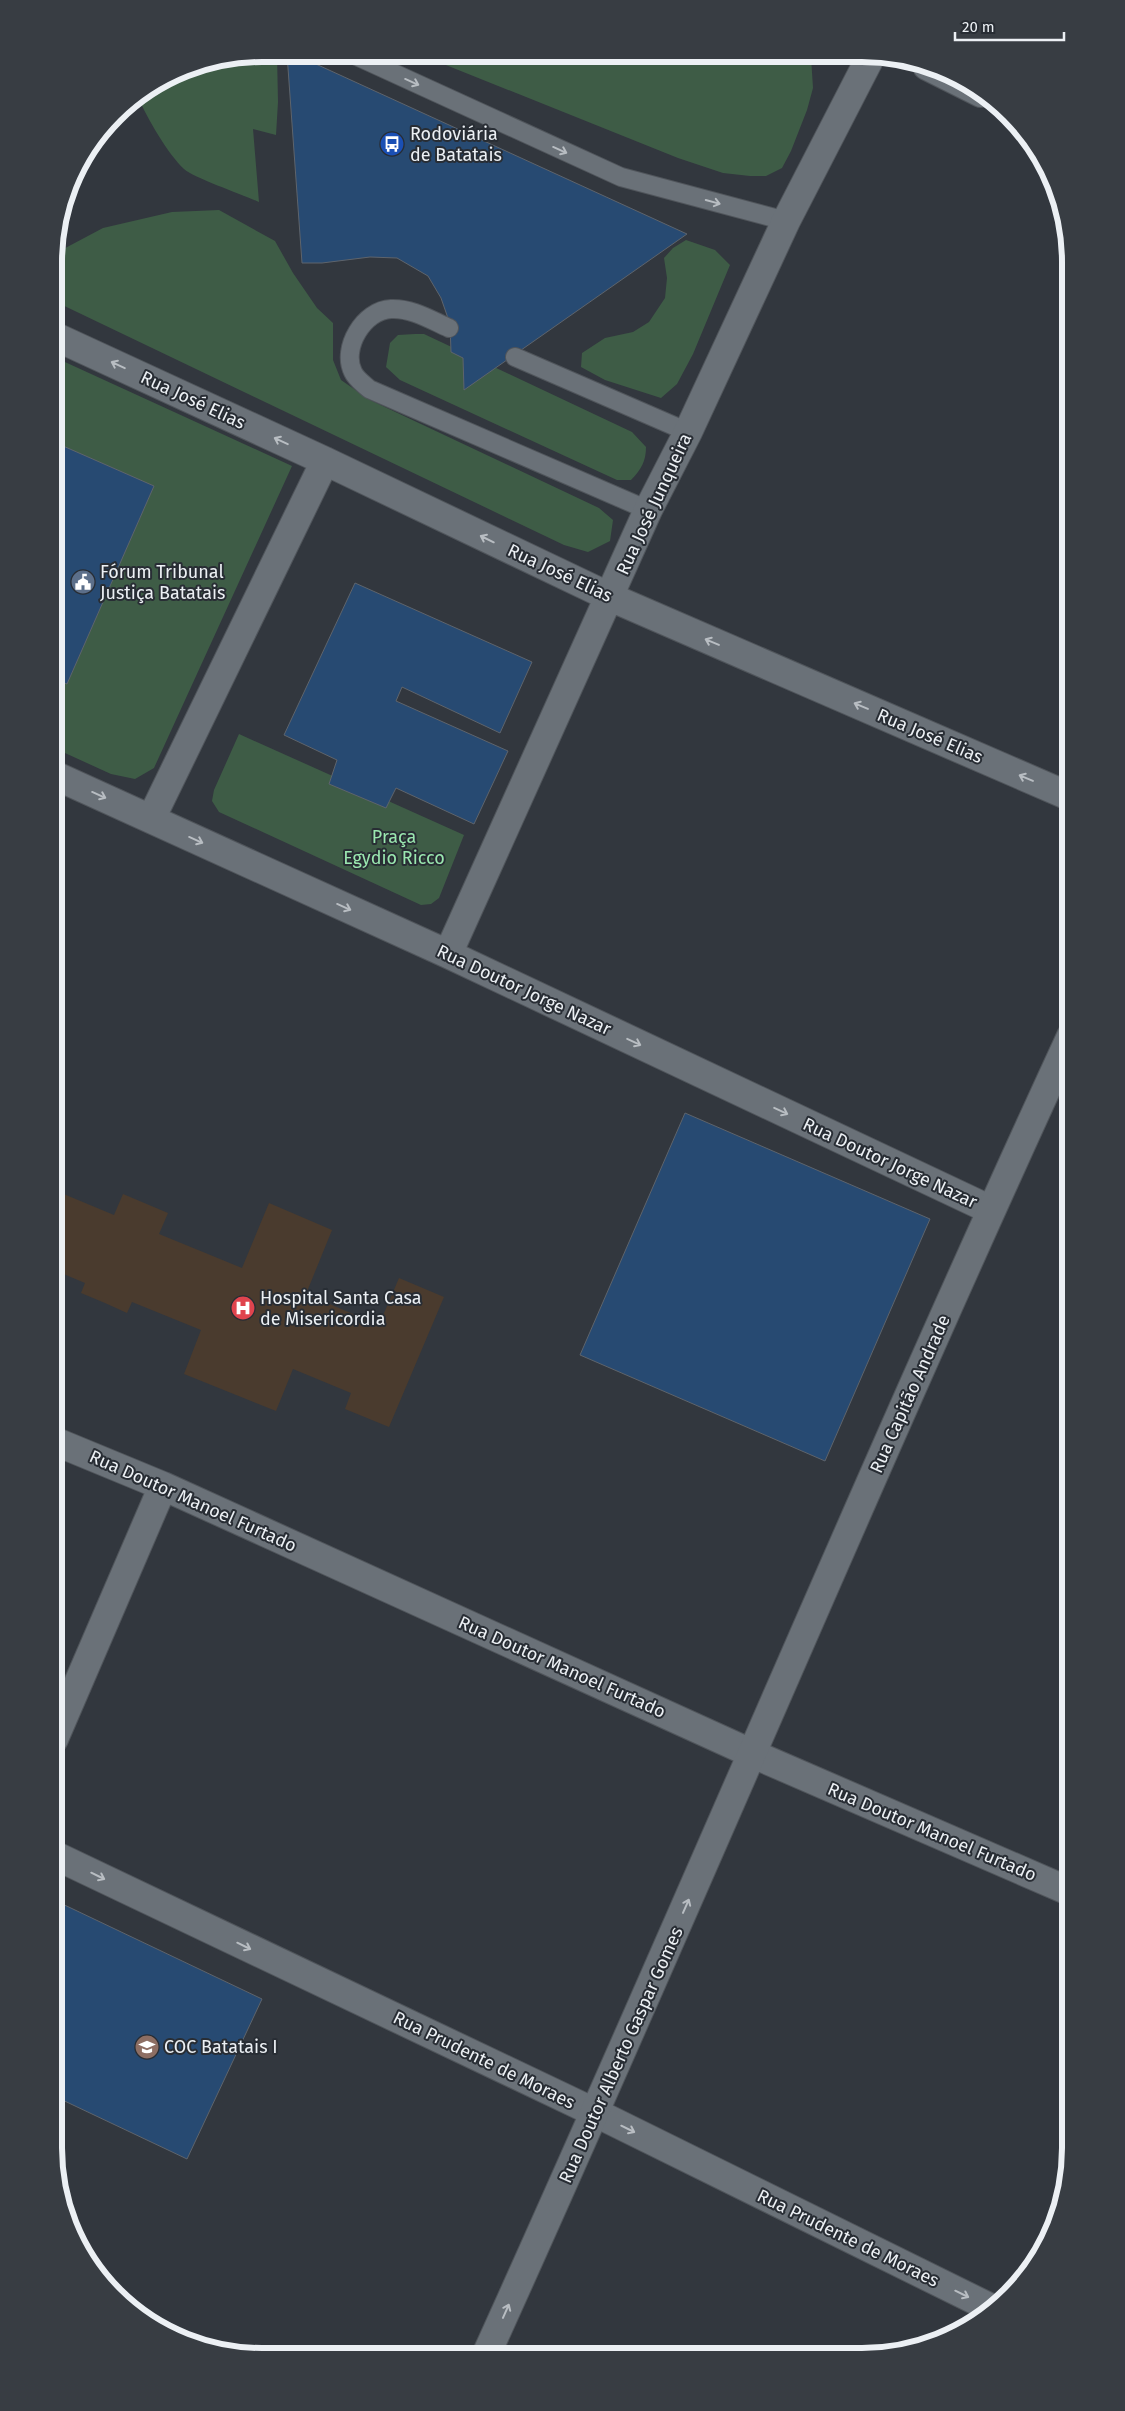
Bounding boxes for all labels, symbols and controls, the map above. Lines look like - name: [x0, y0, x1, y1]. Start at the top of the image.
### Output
- scale bar: [955, 10, 1064, 42]
- text: 20 m: [962, 18, 995, 36]
- one-way arrow: [404, 78, 419, 88]
- place label: Rodoviária de Batatais: [410, 123, 502, 166]
- bus stop icon: Rodoviária de Batatais: [379, 131, 405, 157]
- one-way arrow: [552, 145, 567, 155]
- one-way arrow: [704, 197, 720, 207]
- one-way arrow: [111, 360, 126, 370]
- street label: Rua José Elias: [137, 366, 249, 434]
- street label: Rua José Junqueira: [612, 430, 696, 578]
- one-way arrow: [274, 435, 289, 445]
- one-way arrow: [480, 533, 495, 543]
- street label: Rua José Elias: [504, 539, 616, 607]
- place label: Fórum Tribunal Justiça Batatais: [100, 561, 225, 604]
- public building icon: Fórum Tribunal Justiça Batatais: [70, 569, 96, 595]
- one-way arrow: [705, 636, 720, 646]
- one-way arrow: [854, 701, 869, 711]
- street label: Rua José Elias: [874, 704, 986, 768]
- one-way arrow: [1019, 772, 1034, 782]
- one-way arrow: [91, 791, 106, 801]
- park label: Praça Egydio Ricco: [343, 826, 445, 869]
- one-way arrow: [188, 835, 203, 845]
- one-way arrow: [336, 902, 351, 912]
- street label: Rua Doutor Jorge Nazar: [433, 940, 615, 1040]
- one-way arrow: [626, 1038, 641, 1047]
- one-way arrow: [773, 1107, 788, 1116]
- street label: Rua Doutor Jorge Nazar: [799, 1113, 981, 1213]
- place label: Hospital Santa Casa de Misericordia: [260, 1287, 422, 1330]
- hospital icon: Hospital Santa Casa de Misericordia: [230, 1295, 256, 1321]
- street label: Rua Capitão Andrade: [865, 1311, 955, 1477]
- street label: Rua Doutor Manoel Furtado: [86, 1445, 300, 1557]
- street label: Rua Doutor Manoel Furtado: [455, 1611, 669, 1723]
- street label: Rua Doutor Manoel Furtado: [824, 1778, 1040, 1886]
- one-way arrow: [90, 1871, 105, 1881]
- one-way arrow: [682, 1899, 692, 1914]
- street label: Rua Doutor Alberto Gaspar Gomes: [554, 1923, 688, 2187]
- one-way arrow: [237, 1941, 252, 1951]
- street label: Rua Prudente de Moraes: [389, 2006, 579, 2114]
- school or university icon: COC Batatais I: [134, 2034, 160, 2060]
- place label: COC Batatais I: [164, 2036, 278, 2058]
- one-way arrow: [620, 2125, 635, 2134]
- street label: Rua Prudente de Moraes: [753, 2184, 943, 2292]
- one-way arrow: [954, 2290, 969, 2299]
- one-way arrow: [502, 2304, 512, 2319]

